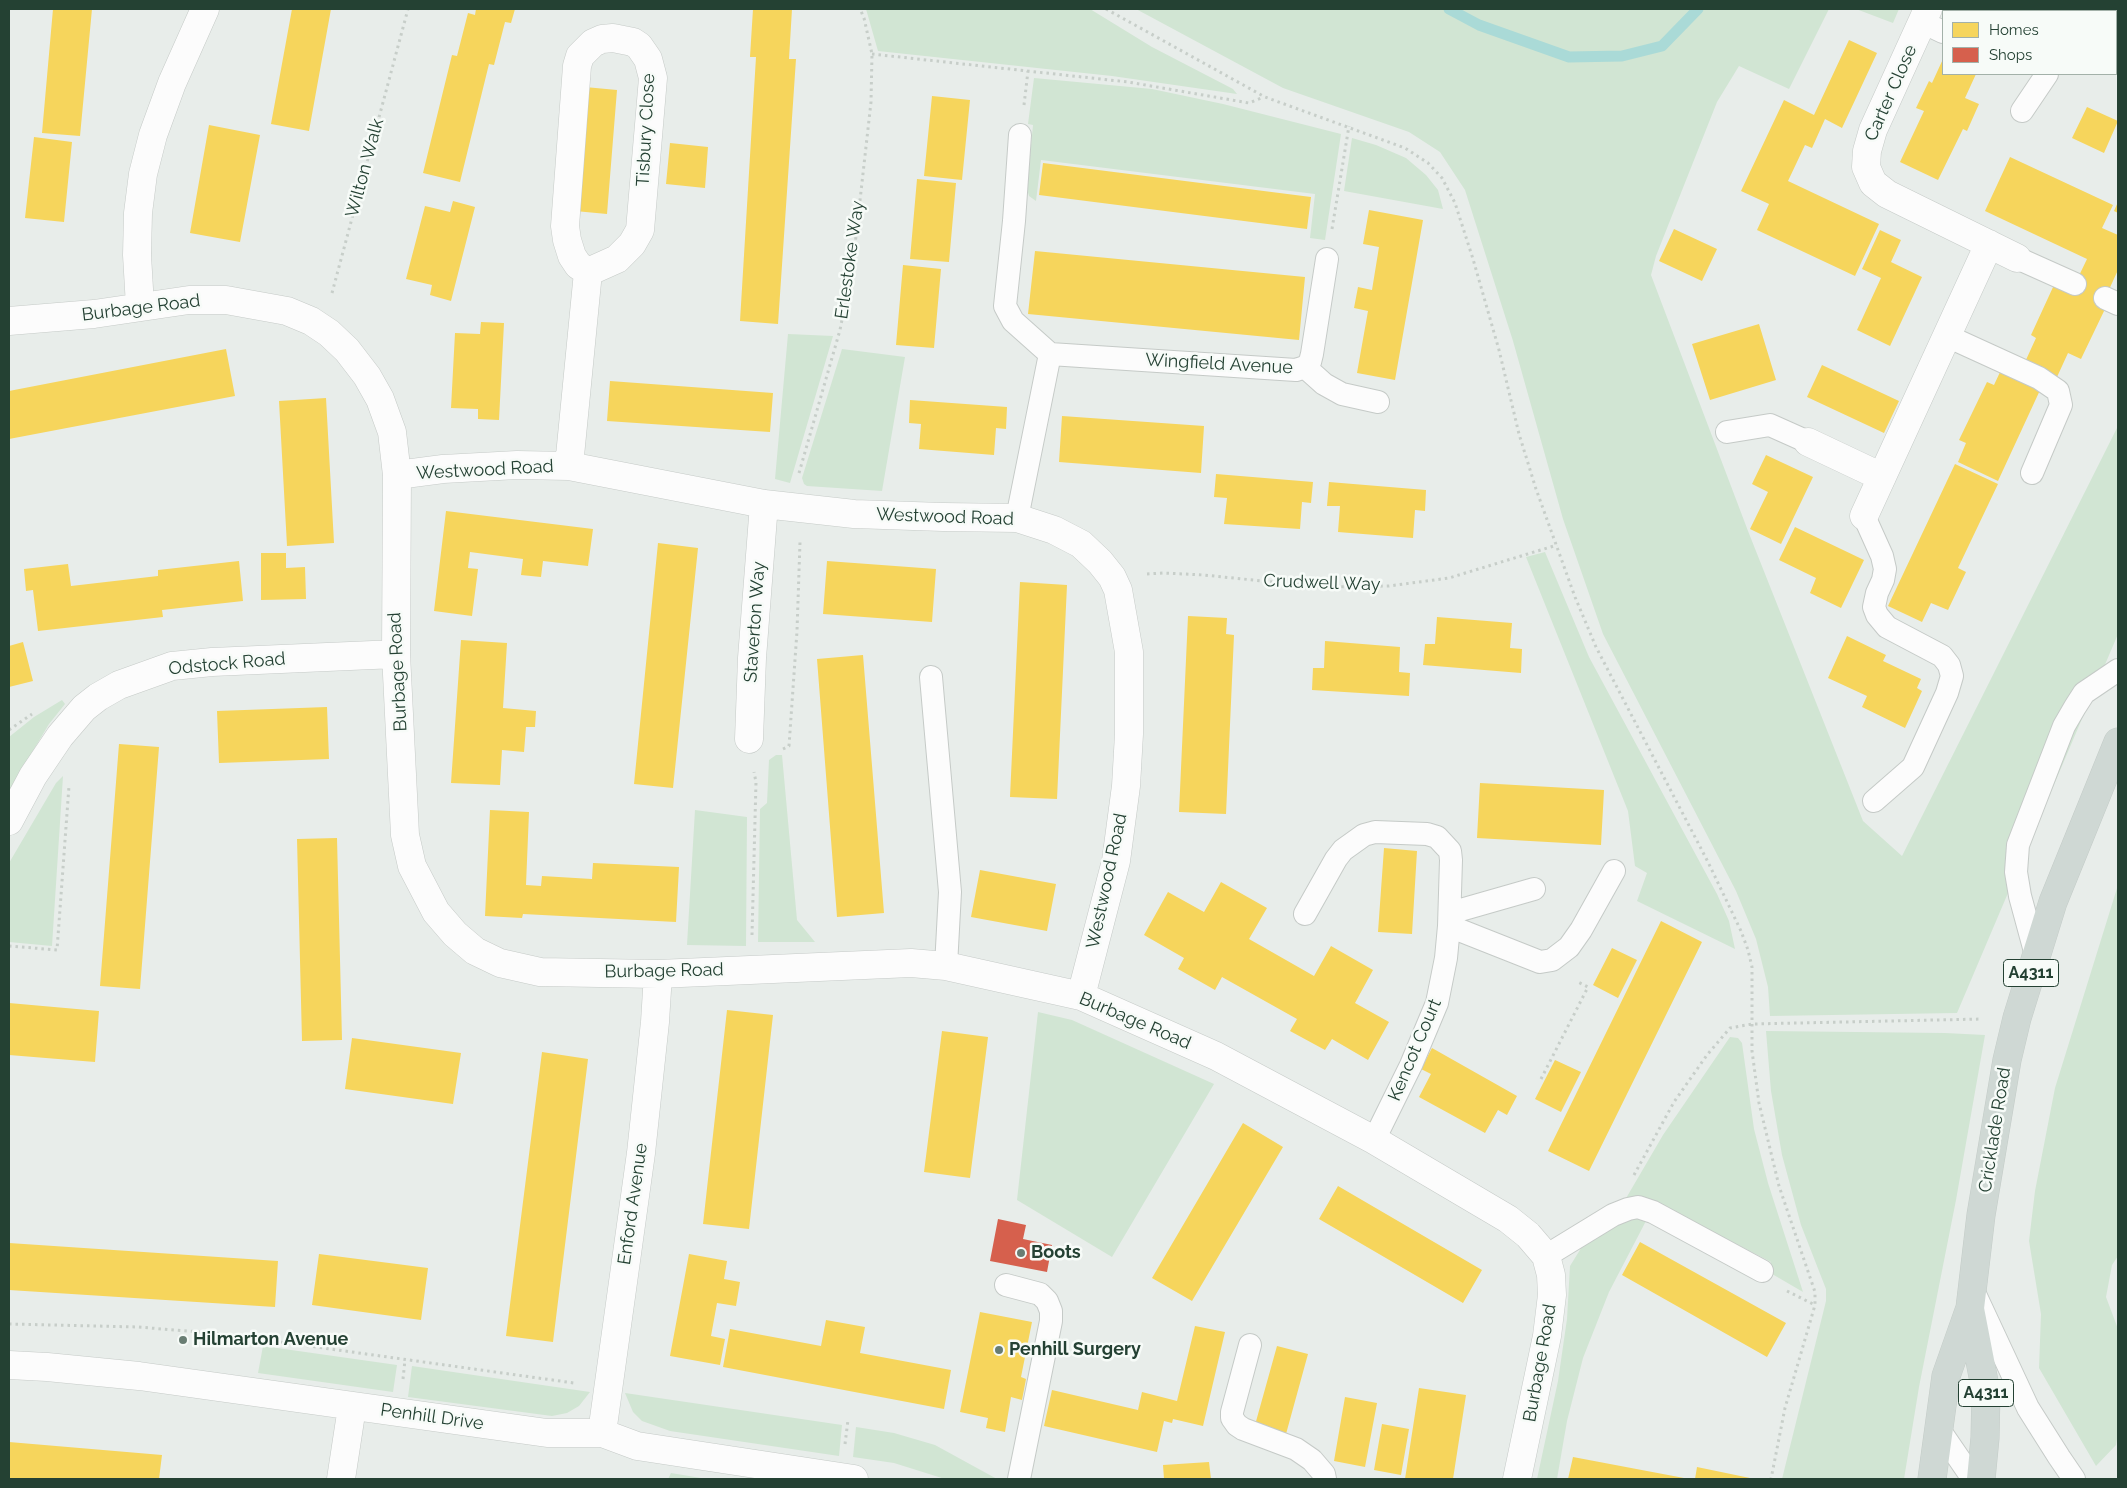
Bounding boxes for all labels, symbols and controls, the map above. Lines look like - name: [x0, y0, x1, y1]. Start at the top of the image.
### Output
- legend: [1942, 10, 2117, 75]
- text: Homes: [1989, 21, 2039, 39]
- street label: Carter Close: [1860, 42, 1922, 144]
- text: Shops: [1989, 46, 2032, 64]
- street label: Tisbury Close: [632, 73, 660, 187]
- street label: Wilton Walk: [341, 116, 389, 220]
- street label: Erlestoke Way: [831, 199, 869, 321]
- street label: Burbage Road: [80, 290, 202, 326]
- street label: Wingfield Avenue: [1145, 349, 1293, 379]
- street label: Westwood Road: [416, 456, 554, 484]
- street label: Westwood Road: [876, 504, 1014, 530]
- street label: Staverton Way: [740, 561, 770, 683]
- street label: Crudwell Way: [1263, 570, 1381, 596]
- street label: Burbage Road: [384, 612, 412, 732]
- street label: Odstock Road: [168, 648, 286, 680]
- street label: Westwood Road: [1082, 811, 1132, 951]
- street label: Burbage Road: [604, 959, 724, 983]
- road number: A4311: [2004, 960, 2058, 986]
- street label: Burbage Road: [1076, 988, 1194, 1054]
- street label: Kencot Court: [1384, 996, 1446, 1104]
- street label: Cricklade Road: [1974, 1066, 2016, 1194]
- street label: Enford Avenue: [614, 1142, 652, 1266]
- place label: Boots: [1031, 1242, 1081, 1264]
- marker: Boots: [1015, 1247, 1027, 1259]
- street label: Burbage Road: [1519, 1302, 1561, 1424]
- place label: Hilmarton Avenue: [193, 1329, 348, 1351]
- marker: Hilmarton Avenue: [177, 1334, 189, 1346]
- place label: Penhill Surgery: [1009, 1339, 1141, 1361]
- marker: Penhill Surgery: [993, 1344, 1005, 1356]
- road number: A4311: [1958, 1380, 2014, 1406]
- street label: Penhill Drive: [379, 1399, 485, 1435]

